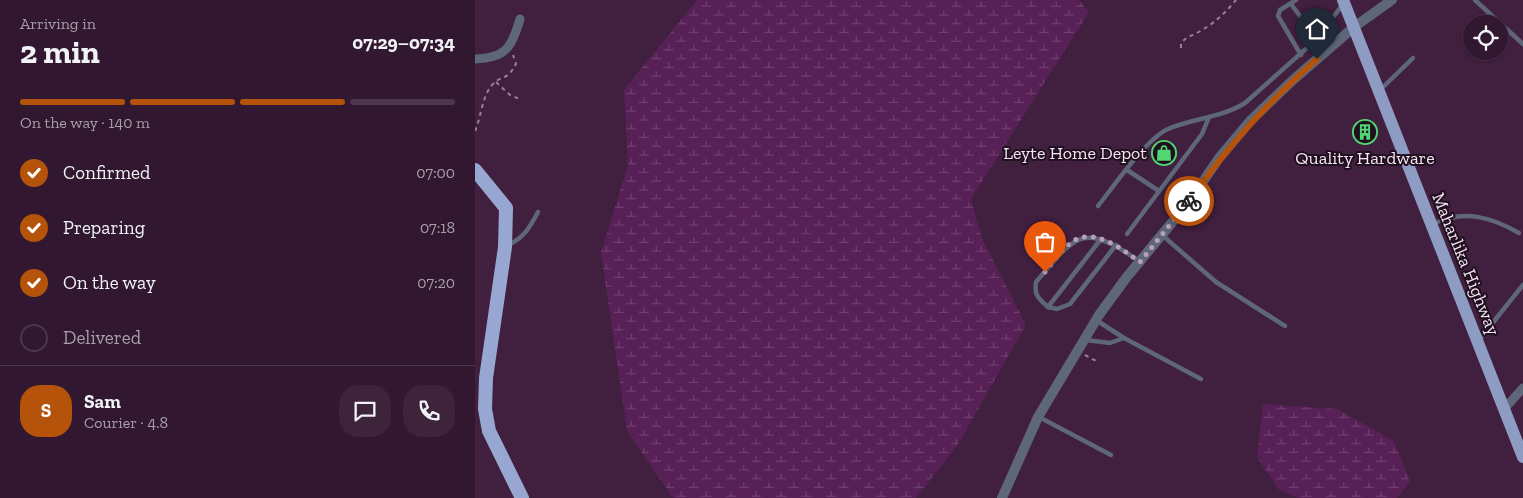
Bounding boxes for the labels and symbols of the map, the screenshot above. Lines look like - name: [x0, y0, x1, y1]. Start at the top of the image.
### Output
- pin: [1296, 8, 1338, 59]
- building icon: Quality Hardware: [1352, 119, 1378, 145]
- shop icon: Leyte Home Depot: [1151, 140, 1177, 166]
- place label: Leyte Home Depot: [1003, 142, 1147, 164]
- place label: Quality Hardware: [1295, 147, 1435, 169]
- courier: [1164, 176, 1214, 226]
- street label: Maharlika Highway: [1427, 189, 1505, 339]
- pin: [1024, 221, 1066, 272]

